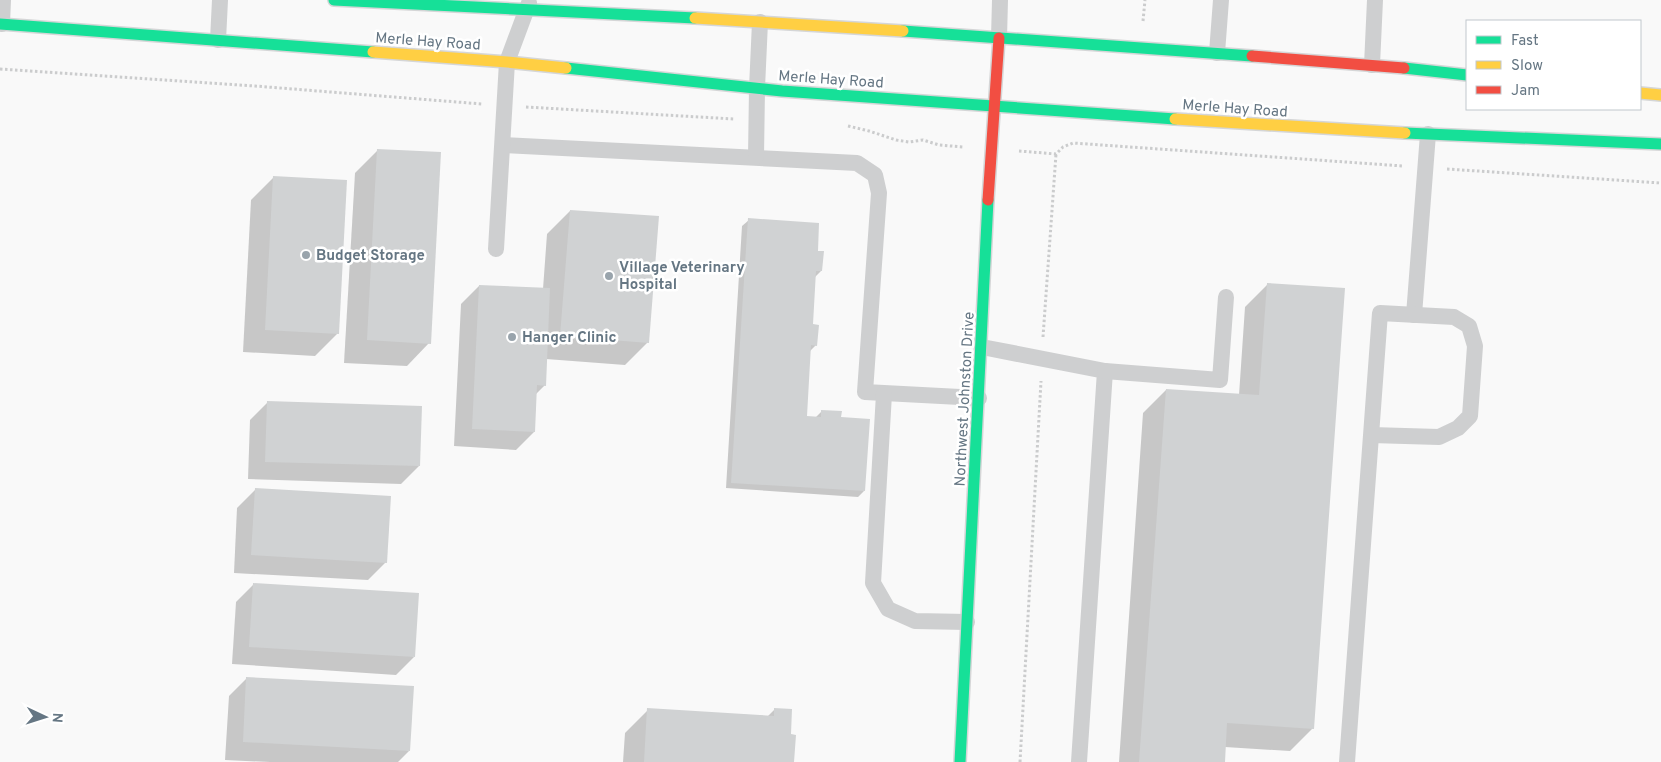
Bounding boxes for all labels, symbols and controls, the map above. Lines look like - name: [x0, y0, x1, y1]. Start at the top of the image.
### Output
- legend: [1466, 20, 1641, 110]
- street label: Merle Hay Road: [375, 29, 481, 56]
- text: Fast: [1511, 32, 1539, 51]
- text: Slow: [1511, 57, 1543, 76]
- street label: Merle Hay Road: [778, 67, 884, 94]
- text: Jam: [1511, 82, 1540, 101]
- street label: Merle Hay Road: [1182, 96, 1288, 123]
- place label: Budget Storage: [316, 247, 425, 266]
- marker: Budget Storage: [300, 249, 312, 261]
- place label: Village Veterinary Hospital: [619, 259, 745, 295]
- marker: Village Veterinary Hospital: [603, 270, 615, 282]
- street label: Northwest Johnston Drive: [951, 311, 980, 487]
- place label: Hanger Clinic: [522, 329, 617, 348]
- marker: Hanger Clinic: [506, 331, 518, 343]
- north arrow: [20, 692, 70, 742]
- text: N: [48, 712, 65, 723]

